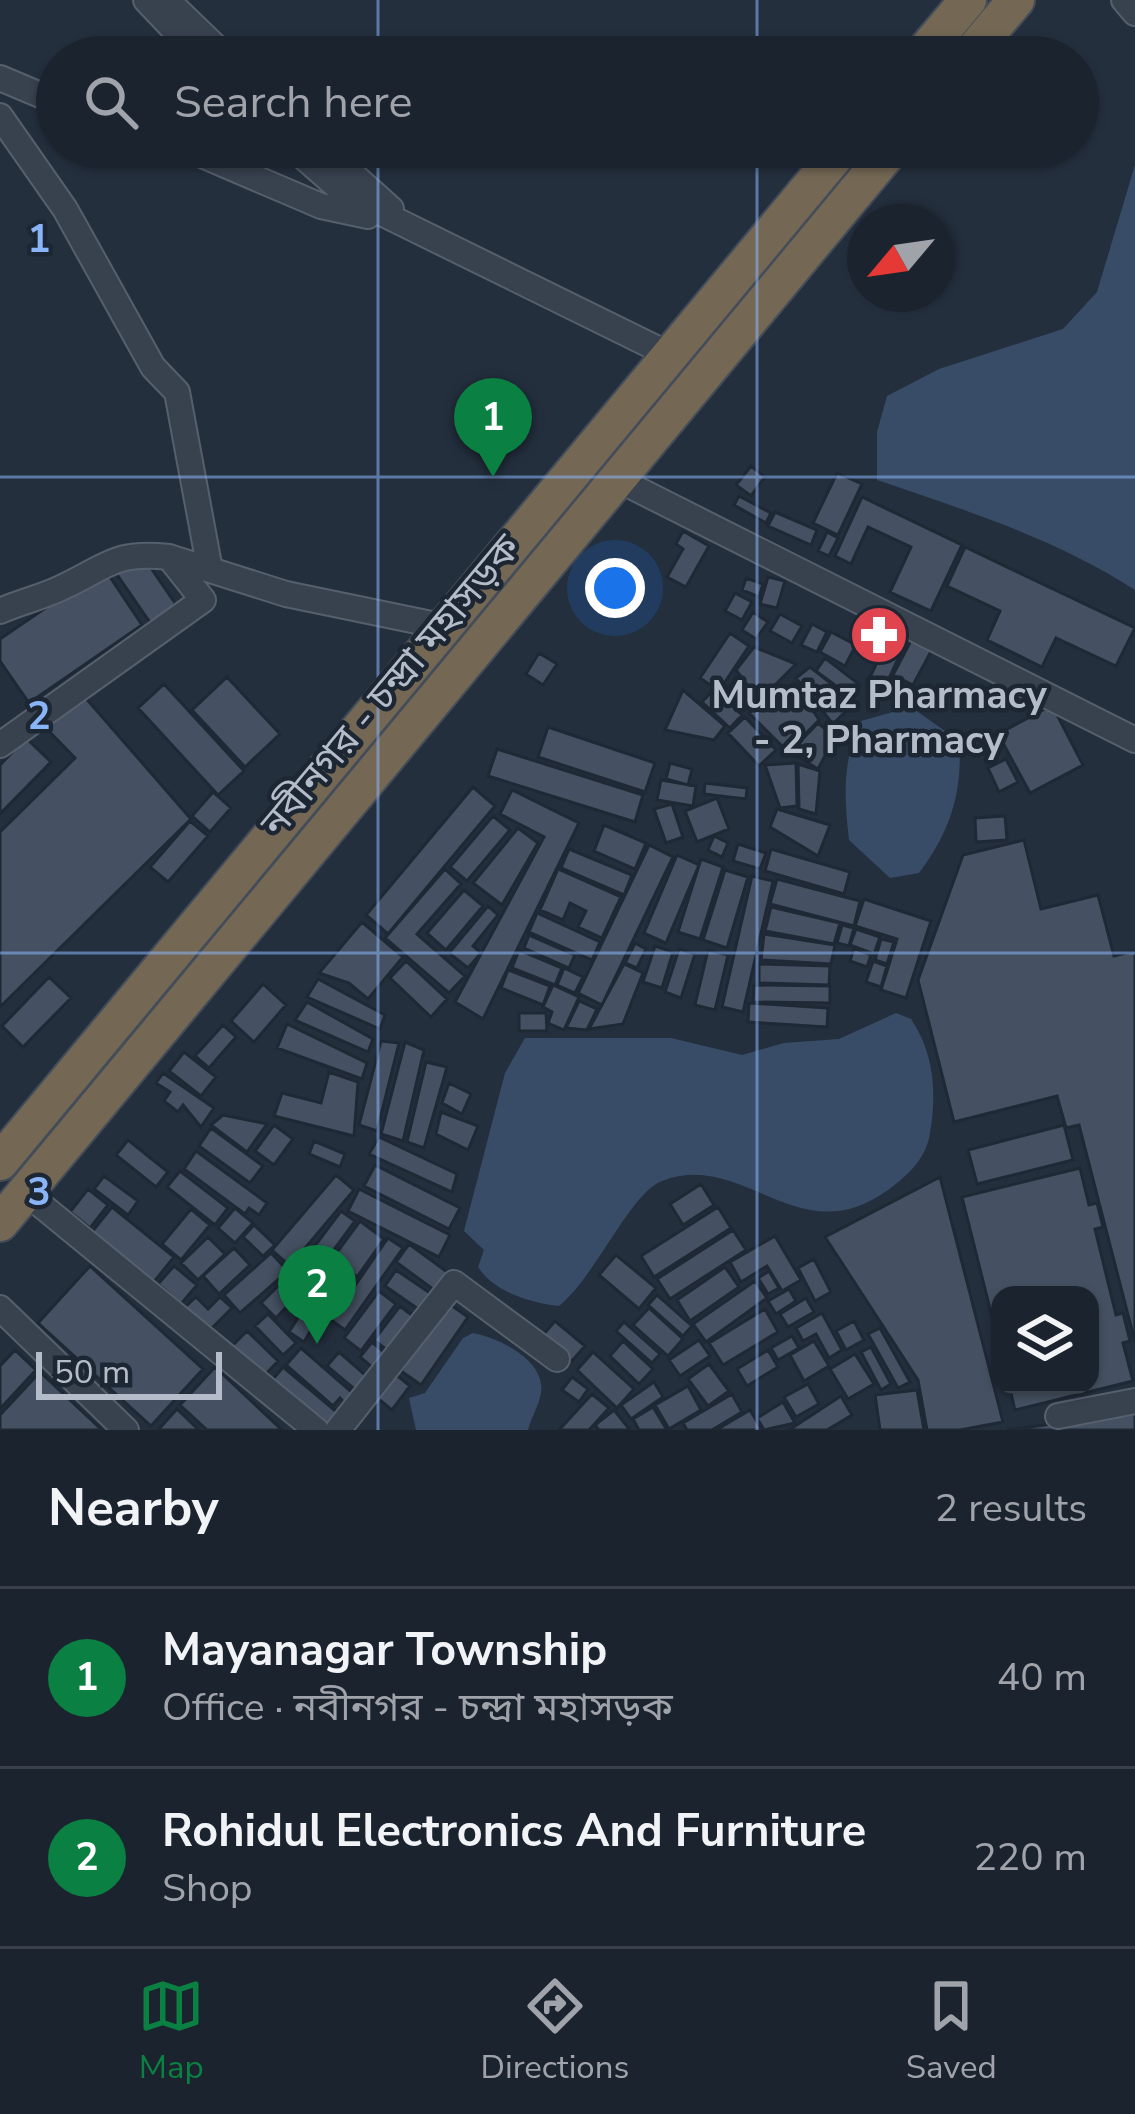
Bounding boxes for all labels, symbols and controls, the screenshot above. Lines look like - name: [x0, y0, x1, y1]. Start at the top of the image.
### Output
- search box: [36, 36, 1099, 168]
- icon: search: [78, 69, 144, 135]
- text: Search here: [174, 72, 413, 133]
- north arrow: [847, 204, 955, 312]
- text: 1: [27, 213, 51, 266]
- pin: 1: [454, 378, 532, 477]
- street label: নবীনগর - চন্দ্রা মহাসড়ক: [248, 523, 534, 849]
- your location: [585, 558, 645, 618]
- pharmacy icon: Mumtaz Pharmacy - 2, Pharmacy: [848, 604, 910, 666]
- place label: Mumtaz Pharmacy - 2, Pharmacy: [711, 669, 1047, 767]
- text: 2: [27, 690, 51, 743]
- text: 3: [27, 1166, 51, 1219]
- pin: 2: [278, 1245, 356, 1344]
- map controls: [991, 1286, 1099, 1394]
- button: layers: [991, 1286, 1099, 1394]
- scale bar: [36, 1346, 222, 1399]
- text: 50 m: [54, 1350, 130, 1395]
- text: Nearby: [48, 1473, 219, 1543]
- text: 2 results: [935, 1482, 1087, 1535]
- text: Mayanagar Township: [162, 1620, 607, 1681]
- text: 1: [75, 1651, 99, 1704]
- text: 40 m: [997, 1651, 1087, 1704]
- text: Office · নবীনগর - চন্দ্রা মহাসড়ক: [162, 1681, 673, 1734]
- text: Rohidul Electronics And Furniture: [162, 1801, 866, 1862]
- text: 2: [75, 1831, 99, 1884]
- text: 220 m: [973, 1831, 1087, 1884]
- text: Shop: [162, 1862, 253, 1915]
- tab: Map: [138, 1973, 204, 2090]
- tab: Directions: [481, 1973, 629, 2090]
- tab: Saved: [906, 1973, 997, 2090]

